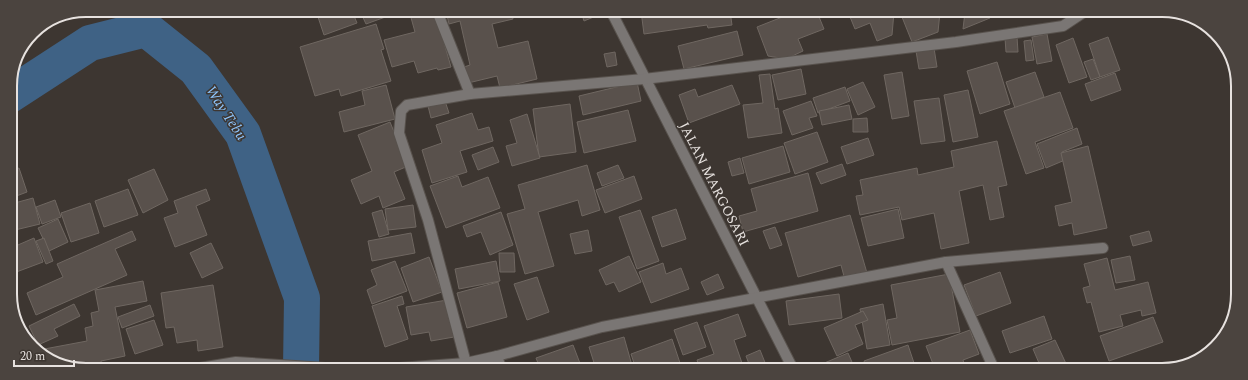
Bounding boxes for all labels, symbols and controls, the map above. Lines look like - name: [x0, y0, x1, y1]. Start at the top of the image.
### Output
- water label: Way Tebu: [200, 81, 252, 145]
- street label: JALAN MARGOSARI: [674, 118, 754, 250]
- scale bar: [14, 342, 74, 368]
- text: 20 m: [20, 347, 45, 366]

